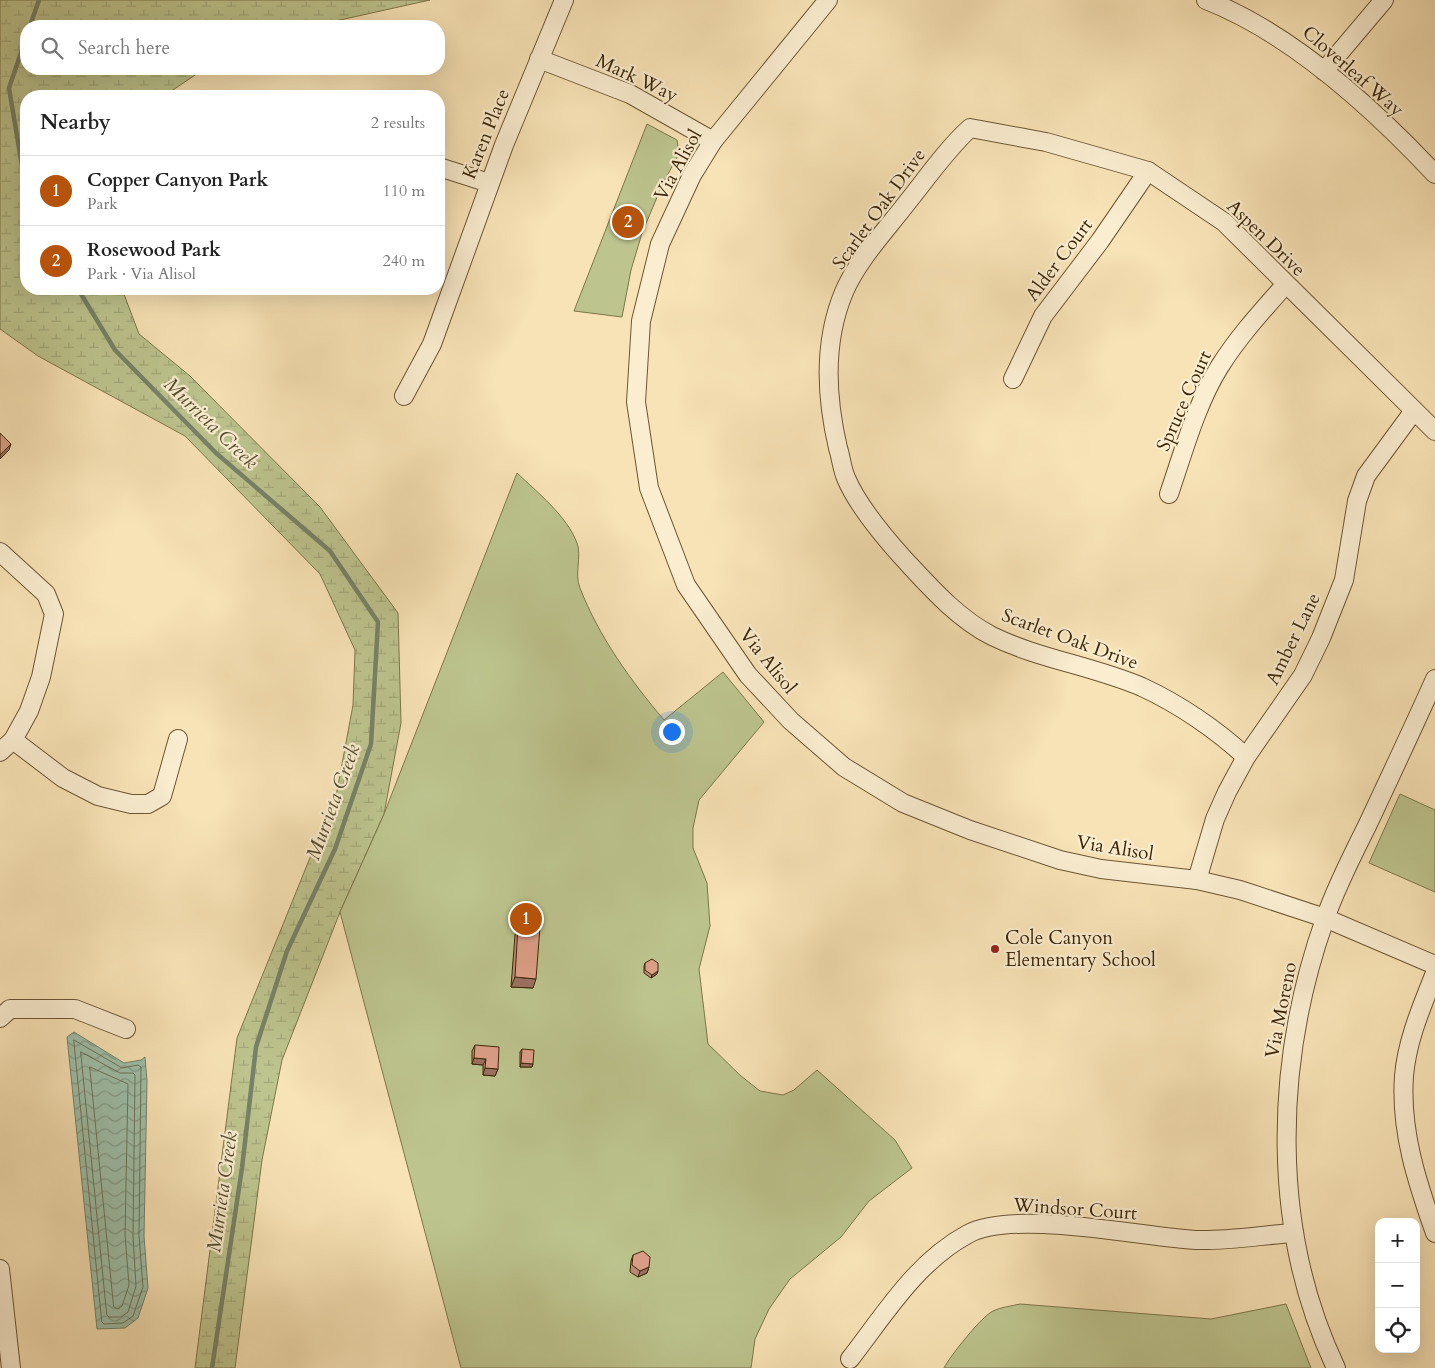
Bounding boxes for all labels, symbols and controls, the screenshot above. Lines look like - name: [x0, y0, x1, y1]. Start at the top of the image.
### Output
- search box: [20, 20, 445, 75]
- street label: Cloverleaf Way: [1297, 20, 1409, 122]
- icon: search: [38, 34, 66, 62]
- text: Search here: [78, 35, 170, 61]
- street label: Mark Way: [592, 48, 682, 108]
- street label: Karen Place: [456, 85, 516, 183]
- text: Nearby: [40, 108, 111, 137]
- text: 2 results: [371, 112, 425, 134]
- street label: Via Alisol: [648, 125, 708, 205]
- street label: Scarlet Oak Drive: [826, 143, 932, 275]
- text: Copper Canyon Park: [87, 167, 268, 193]
- text: 1: [52, 180, 60, 202]
- text: 110 m: [383, 180, 425, 202]
- text: Park: [87, 193, 118, 215]
- street label: Aspen Drive: [1221, 194, 1311, 282]
- pin: 2: [612, 203, 644, 241]
- street label: Alder Court: [1019, 213, 1099, 307]
- text: Rosewood Park: [87, 237, 221, 263]
- text: 2: [52, 250, 60, 272]
- text: 240 m: [383, 250, 425, 272]
- text: Park · Via Alisol: [87, 263, 196, 285]
- street label: Spruce Court: [1150, 347, 1218, 455]
- water label: Murrieta Creek: [158, 371, 264, 475]
- street label: Amber Lane: [1259, 589, 1327, 689]
- street label: Scarlet Oak Drive: [998, 602, 1142, 676]
- street label: Via Alisol: [733, 623, 803, 700]
- your location: [659, 719, 685, 745]
- water label: Murrieta Creek: [300, 740, 366, 864]
- street label: Via Alisol: [1075, 829, 1156, 867]
- pin: 1: [510, 900, 542, 938]
- place label: Cole Canyon Elementary School: [1005, 925, 1156, 973]
- marker: Cole Canyon Elementary School: [989, 943, 1001, 955]
- street label: Via Moreno: [1259, 960, 1303, 1060]
- water label: Murrieta Creek: [200, 1130, 244, 1254]
- street label: Windsor Court: [1011, 1192, 1138, 1226]
- map controls: [1375, 1218, 1420, 1353]
- button: +: [1375, 1218, 1420, 1263]
- button: −: [1375, 1263, 1420, 1308]
- button: locate: [1375, 1308, 1420, 1353]

